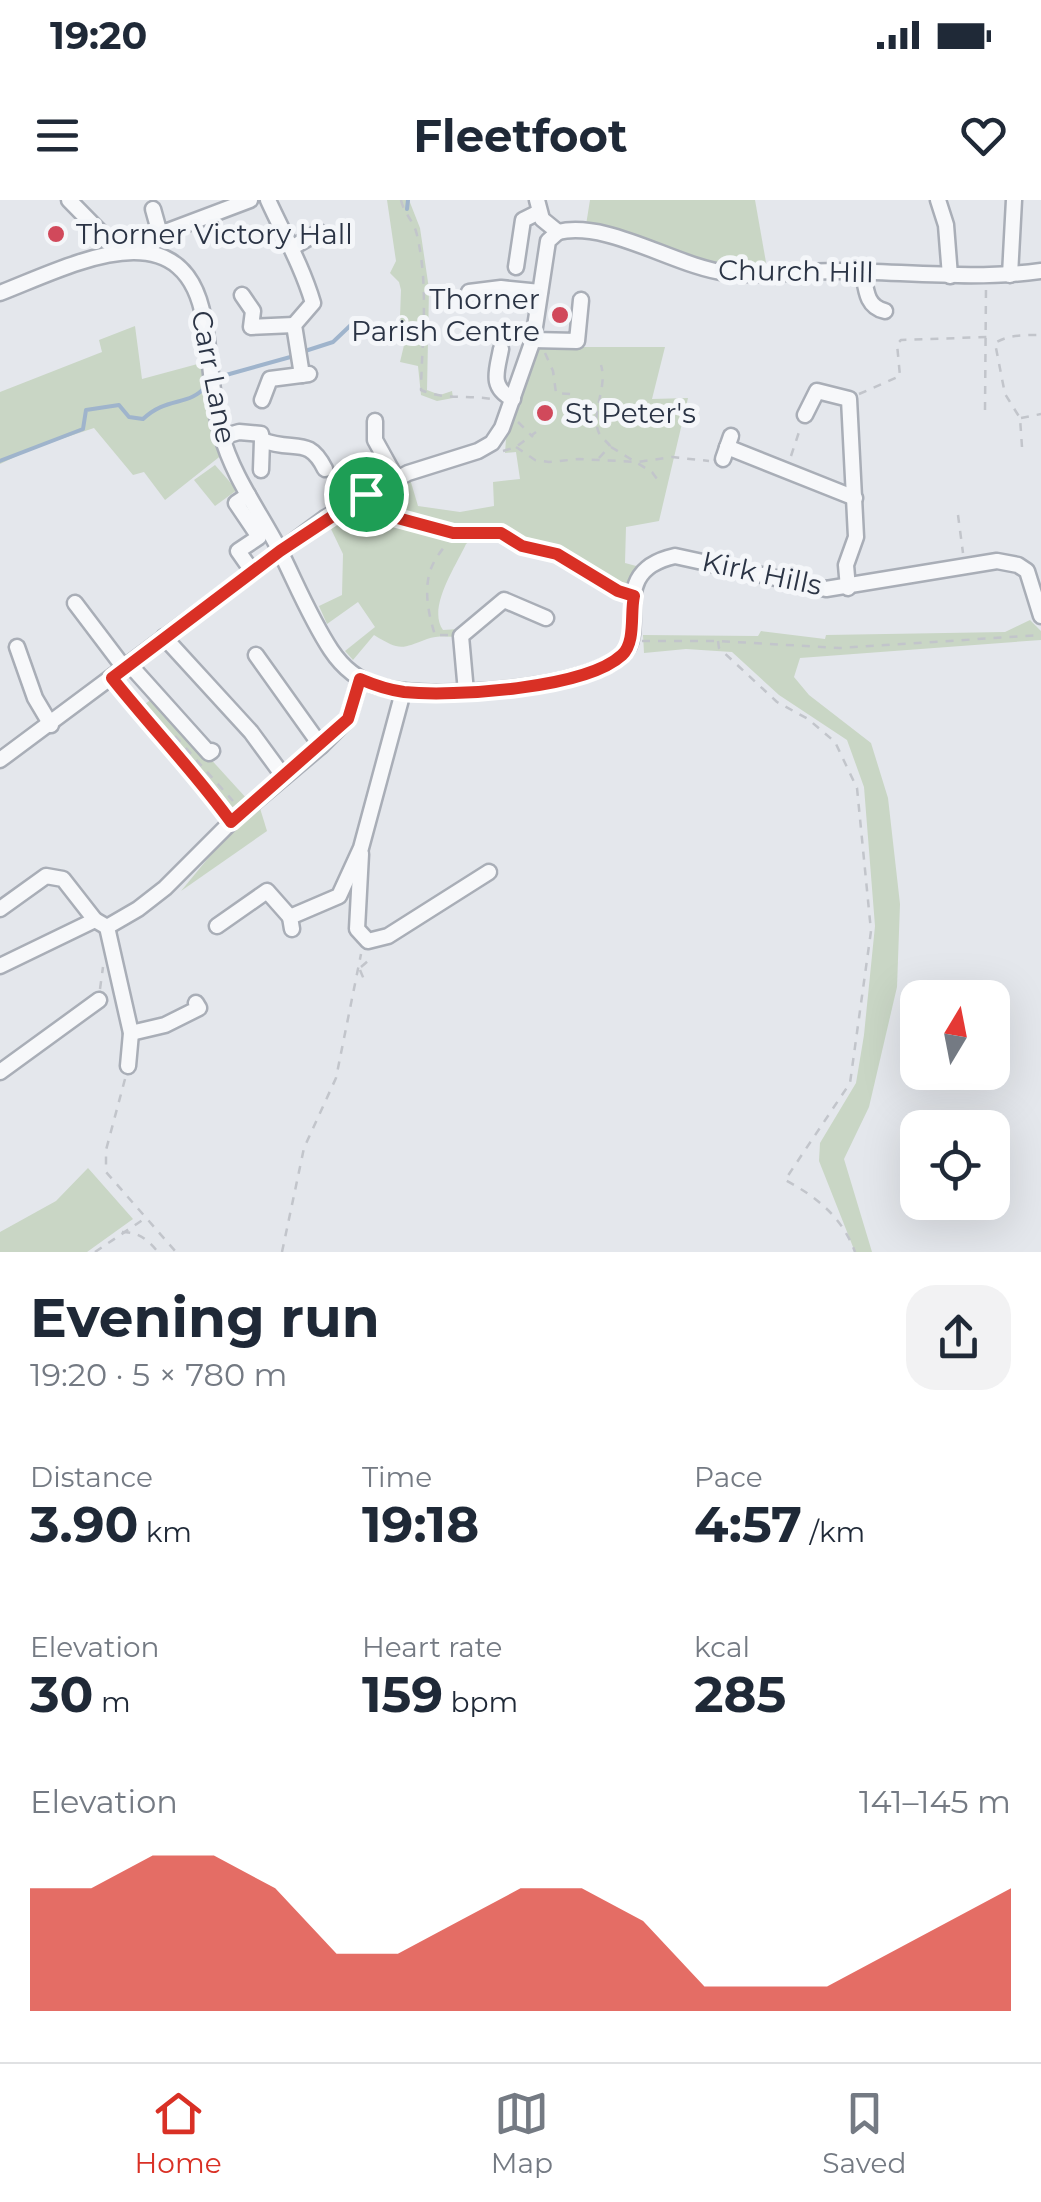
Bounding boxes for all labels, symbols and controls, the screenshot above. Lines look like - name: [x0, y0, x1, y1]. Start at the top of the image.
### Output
- text: 19:20: [50, 12, 147, 59]
- icon: menu: [30, 108, 85, 163]
- text: Fleetfoot: [413, 108, 628, 163]
- icon: heart: [956, 108, 1011, 163]
- place label: Thorner Victory Hall: [76, 217, 353, 251]
- marker: Thorner Victory Hall: [45, 223, 67, 245]
- street label: Church Hill: [718, 253, 874, 289]
- place label: Thorner Parish Centre: [351, 282, 540, 348]
- marker: Thorner Parish Centre: [549, 304, 571, 326]
- street label: Carr Lane: [184, 308, 244, 446]
- place label: St Peter's: [565, 396, 696, 430]
- marker: St Peter's: [534, 402, 556, 424]
- pin: [324, 452, 409, 537]
- icon: arrive: [339, 467, 394, 522]
- street label: Kirk Hills: [699, 544, 825, 602]
- north arrow: [900, 980, 1010, 1090]
- map controls: [900, 980, 1010, 1220]
- button: locate: [900, 1110, 1010, 1220]
- text: Evening run: [30, 1284, 380, 1351]
- button: share: [906, 1285, 1011, 1390]
- text: 19:20 · 5 × 780 m: [30, 1355, 287, 1394]
- text: Distance: [30, 1460, 153, 1494]
- text: Time: [362, 1460, 432, 1494]
- text: Pace: [694, 1460, 763, 1494]
- text: 3.90: [30, 1494, 139, 1555]
- text: 19:18: [362, 1494, 479, 1555]
- text: 4:57: [694, 1494, 802, 1555]
- text: km: [139, 1515, 192, 1549]
- text: /km: [802, 1515, 865, 1549]
- text: Elevation: [30, 1630, 159, 1664]
- text: Heart rate: [362, 1630, 503, 1664]
- text: kcal: [694, 1630, 750, 1664]
- text: 30: [30, 1664, 94, 1725]
- text: 159: [362, 1664, 443, 1725]
- text: 285: [694, 1664, 786, 1725]
- text: m: [94, 1685, 131, 1719]
- text: bpm: [443, 1685, 518, 1719]
- text: Elevation: [30, 1782, 178, 1821]
- text: 141–145 m: [859, 1782, 1011, 1821]
- tab: Home: [135, 2086, 222, 2180]
- tab: Map: [491, 2086, 553, 2180]
- tab: Saved: [822, 2086, 906, 2180]

